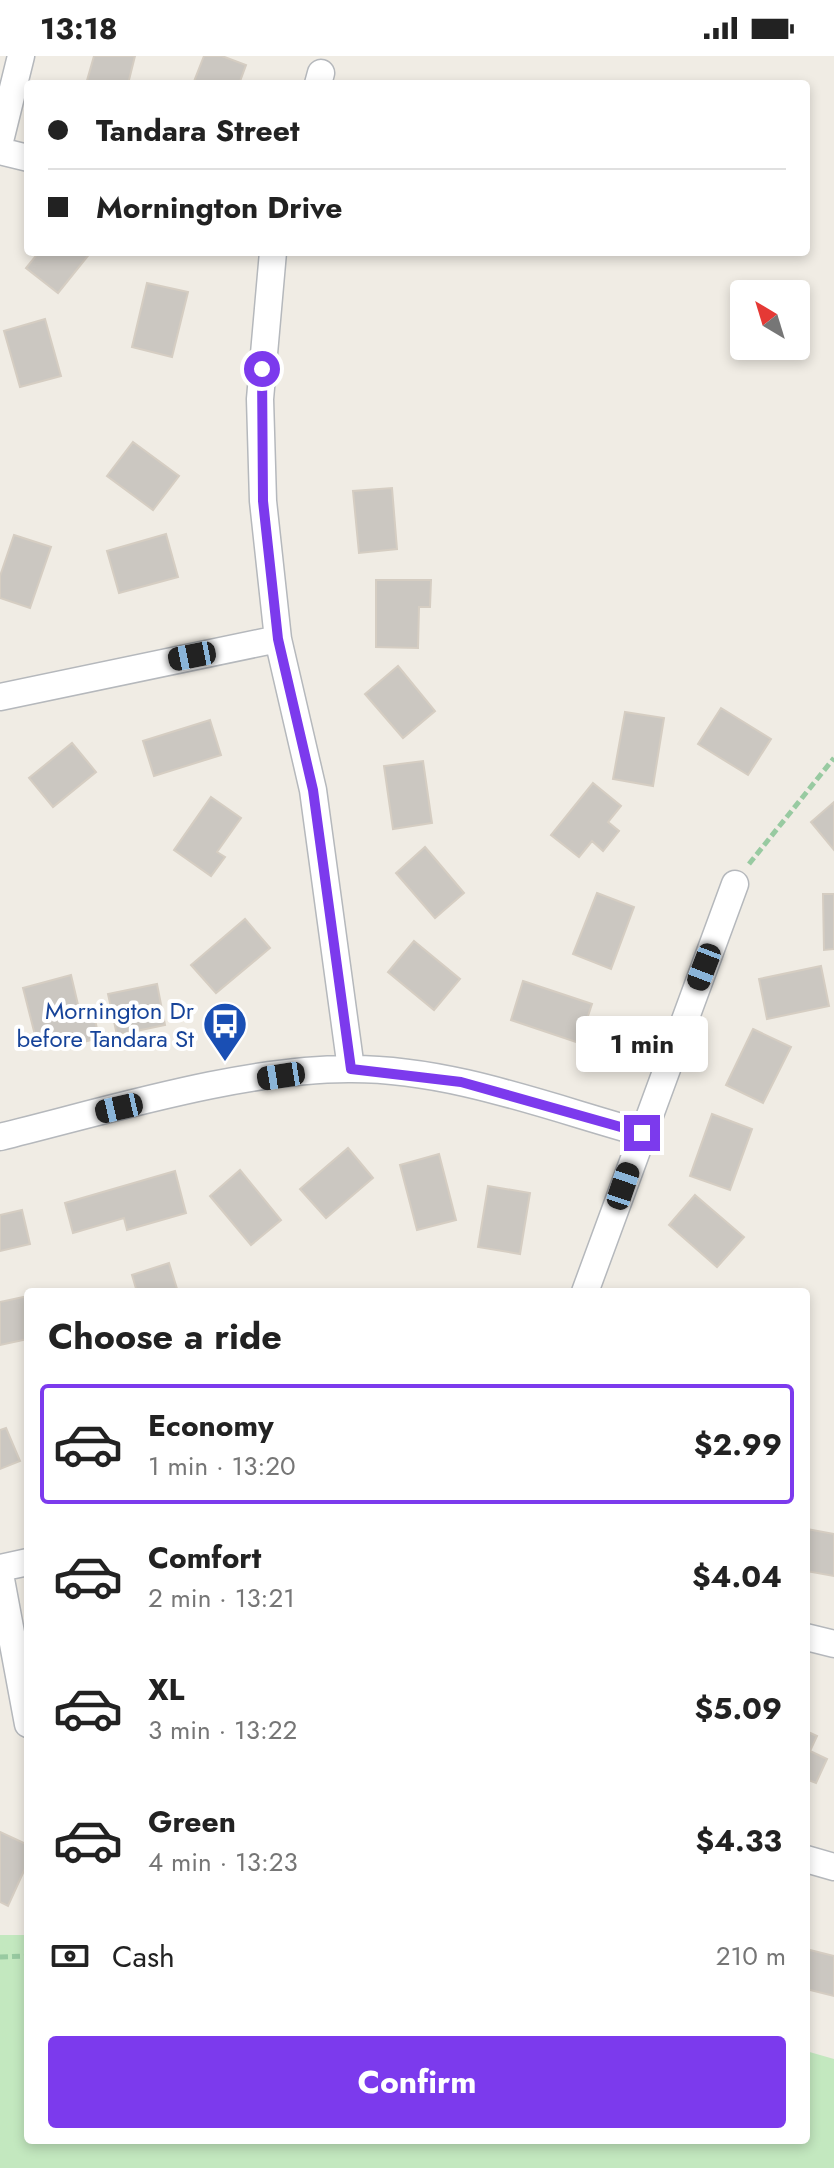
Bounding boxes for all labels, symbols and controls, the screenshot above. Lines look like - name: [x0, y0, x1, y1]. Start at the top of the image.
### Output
- text: 13:18: [40, 7, 118, 50]
- text: Tandara Street: [96, 109, 300, 152]
- text: Mornington Drive: [96, 186, 342, 229]
- north arrow: [730, 280, 810, 360]
- map controls: [730, 280, 810, 360]
- route start: [244, 351, 280, 387]
- car: [166, 640, 218, 672]
- car: [684, 940, 724, 994]
- place label: Mornington Dr before Tandara St: [17, 993, 195, 1056]
- bus stop icon: Mornington Dr before Tandara St: [201, 1000, 249, 1063]
- callout: 1 min: [576, 1017, 708, 1073]
- text: 1 min: [610, 1025, 674, 1063]
- car: [255, 1060, 307, 1092]
- car: [93, 1091, 145, 1125]
- route end: [624, 1115, 660, 1151]
- car: [604, 1159, 642, 1213]
- text: Choose a ride: [48, 1310, 282, 1362]
- text: Economy: [148, 1404, 274, 1447]
- icon: car: [52, 1408, 124, 1480]
- text: $2.99: [694, 1423, 782, 1466]
- text: 1 min · 13:20: [148, 1447, 296, 1485]
- text: Comfort: [148, 1536, 261, 1579]
- icon: car: [52, 1540, 124, 1612]
- text: $4.04: [692, 1555, 782, 1598]
- text: 2 min · 13:21: [148, 1579, 295, 1617]
- text: XL: [148, 1668, 184, 1711]
- icon: car: [52, 1672, 124, 1744]
- text: $5.09: [694, 1687, 782, 1730]
- text: 3 min · 13:22: [148, 1711, 297, 1749]
- text: Green: [148, 1800, 236, 1843]
- icon: car: [52, 1804, 124, 1876]
- text: $4.33: [695, 1819, 782, 1862]
- text: 4 min · 13:23: [148, 1843, 298, 1881]
- icon: cash: [48, 1934, 92, 1978]
- text: Cash: [112, 1935, 175, 1978]
- text: 210 m: [716, 1937, 786, 1975]
- button: Confirm: [48, 2036, 786, 2128]

